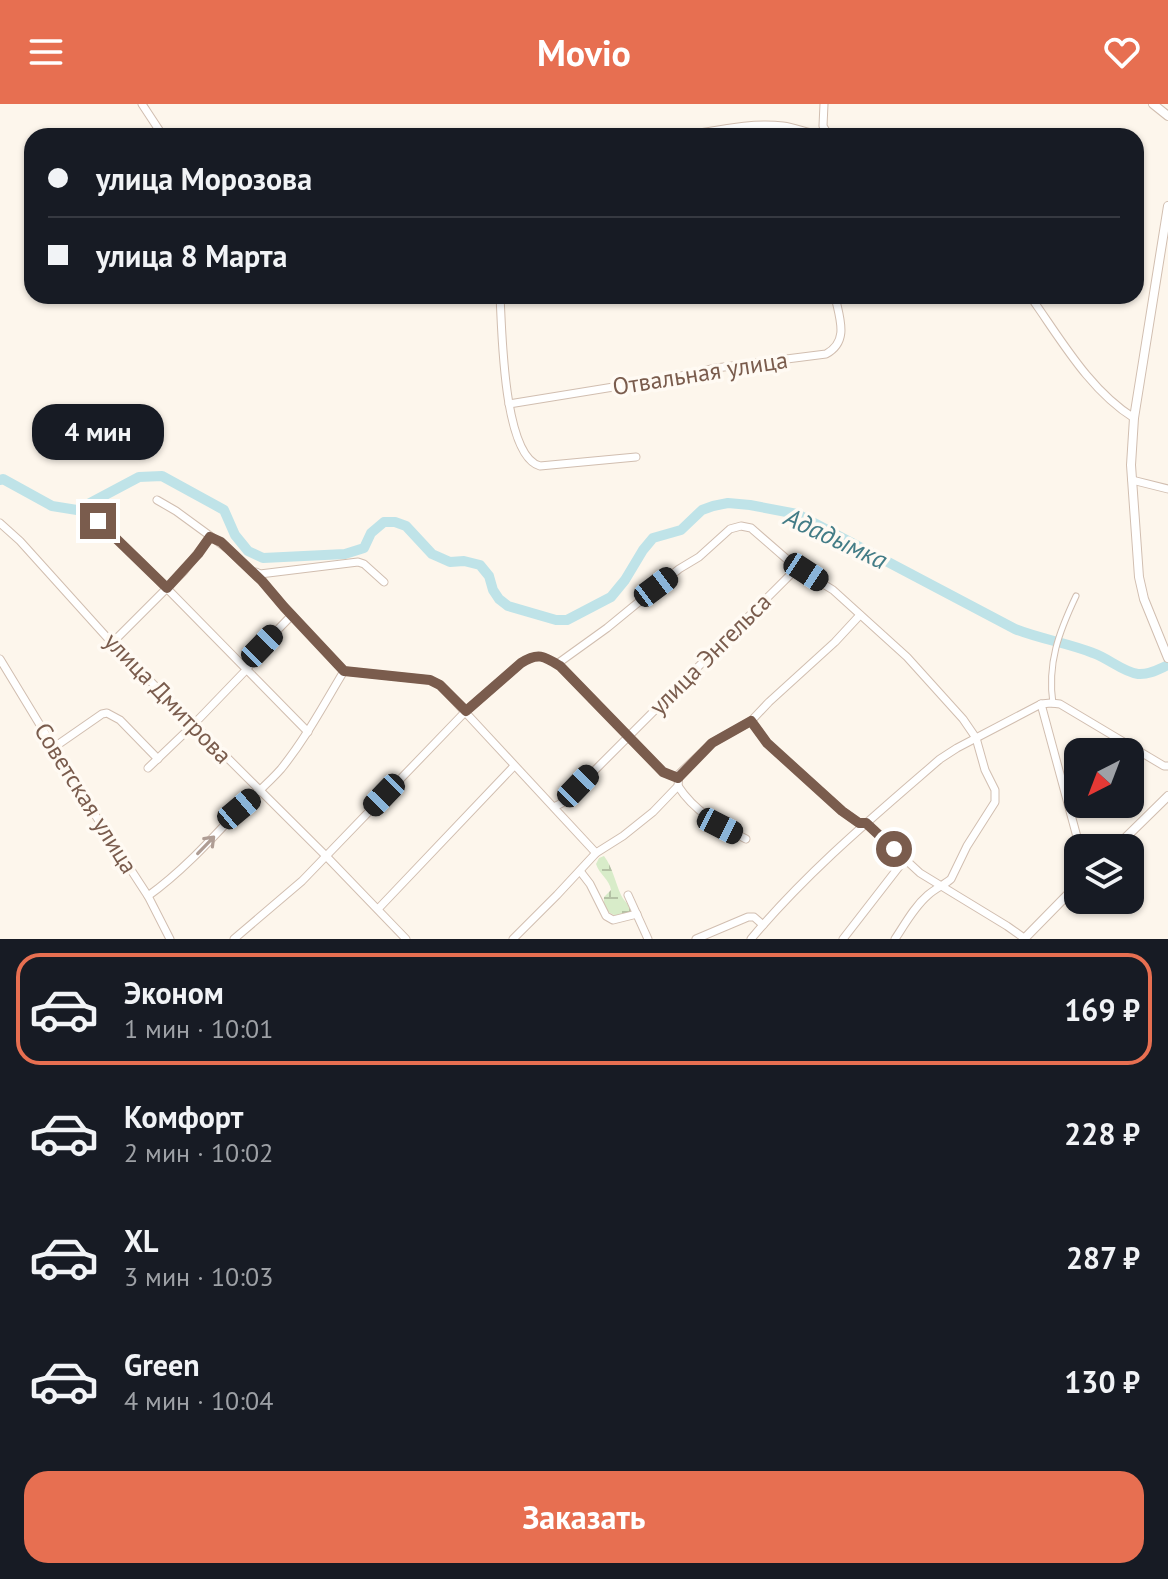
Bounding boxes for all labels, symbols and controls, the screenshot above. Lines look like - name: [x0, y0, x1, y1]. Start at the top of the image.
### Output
- text: Movio: [537, 29, 631, 76]
- icon: menu: [24, 30, 68, 74]
- icon: heart: [1100, 30, 1144, 74]
- text: улица Морозова: [96, 159, 312, 198]
- text: улица 8 Марта: [96, 236, 288, 275]
- street label: Отвальная улица: [610, 344, 790, 402]
- callout: 4 мин: [32, 405, 164, 461]
- text: 4 мин: [65, 415, 131, 448]
- water label: Ададымка: [778, 499, 893, 576]
- route end: [80, 503, 116, 539]
- car: [779, 549, 833, 595]
- car: [630, 563, 682, 611]
- street label: улица Энгельса: [642, 586, 778, 722]
- car: [237, 620, 287, 672]
- street label: улица Дмитрова: [98, 626, 238, 770]
- street label: Советская улица: [27, 717, 145, 879]
- north arrow: [1064, 738, 1144, 818]
- map controls: [1064, 738, 1144, 914]
- car: [553, 760, 603, 812]
- car: [359, 769, 409, 821]
- car: [213, 784, 265, 834]
- car: [693, 804, 747, 848]
- route start: [876, 831, 912, 867]
- button: layers: [1064, 834, 1144, 914]
- one-way arrow: [197, 835, 216, 855]
- icon: car: [28, 973, 100, 1045]
- text: Эконом: [124, 973, 224, 1012]
- text: 169 ₽: [1064, 990, 1140, 1029]
- text: 1 мин · 10:01: [124, 1012, 273, 1045]
- icon: car: [28, 1097, 100, 1169]
- text: Комфорт: [124, 1097, 243, 1136]
- text: 228 ₽: [1064, 1114, 1140, 1153]
- text: 2 мин · 10:02: [124, 1136, 273, 1169]
- icon: car: [28, 1221, 100, 1293]
- text: XL: [124, 1221, 158, 1260]
- text: 287 ₽: [1066, 1238, 1140, 1277]
- text: 3 мин · 10:03: [124, 1260, 273, 1293]
- icon: car: [28, 1345, 100, 1417]
- text: Green: [124, 1345, 199, 1384]
- text: 130 ₽: [1064, 1362, 1140, 1401]
- text: 4 мин · 10:04: [124, 1384, 273, 1417]
- button: Заказать: [24, 1471, 1144, 1563]

